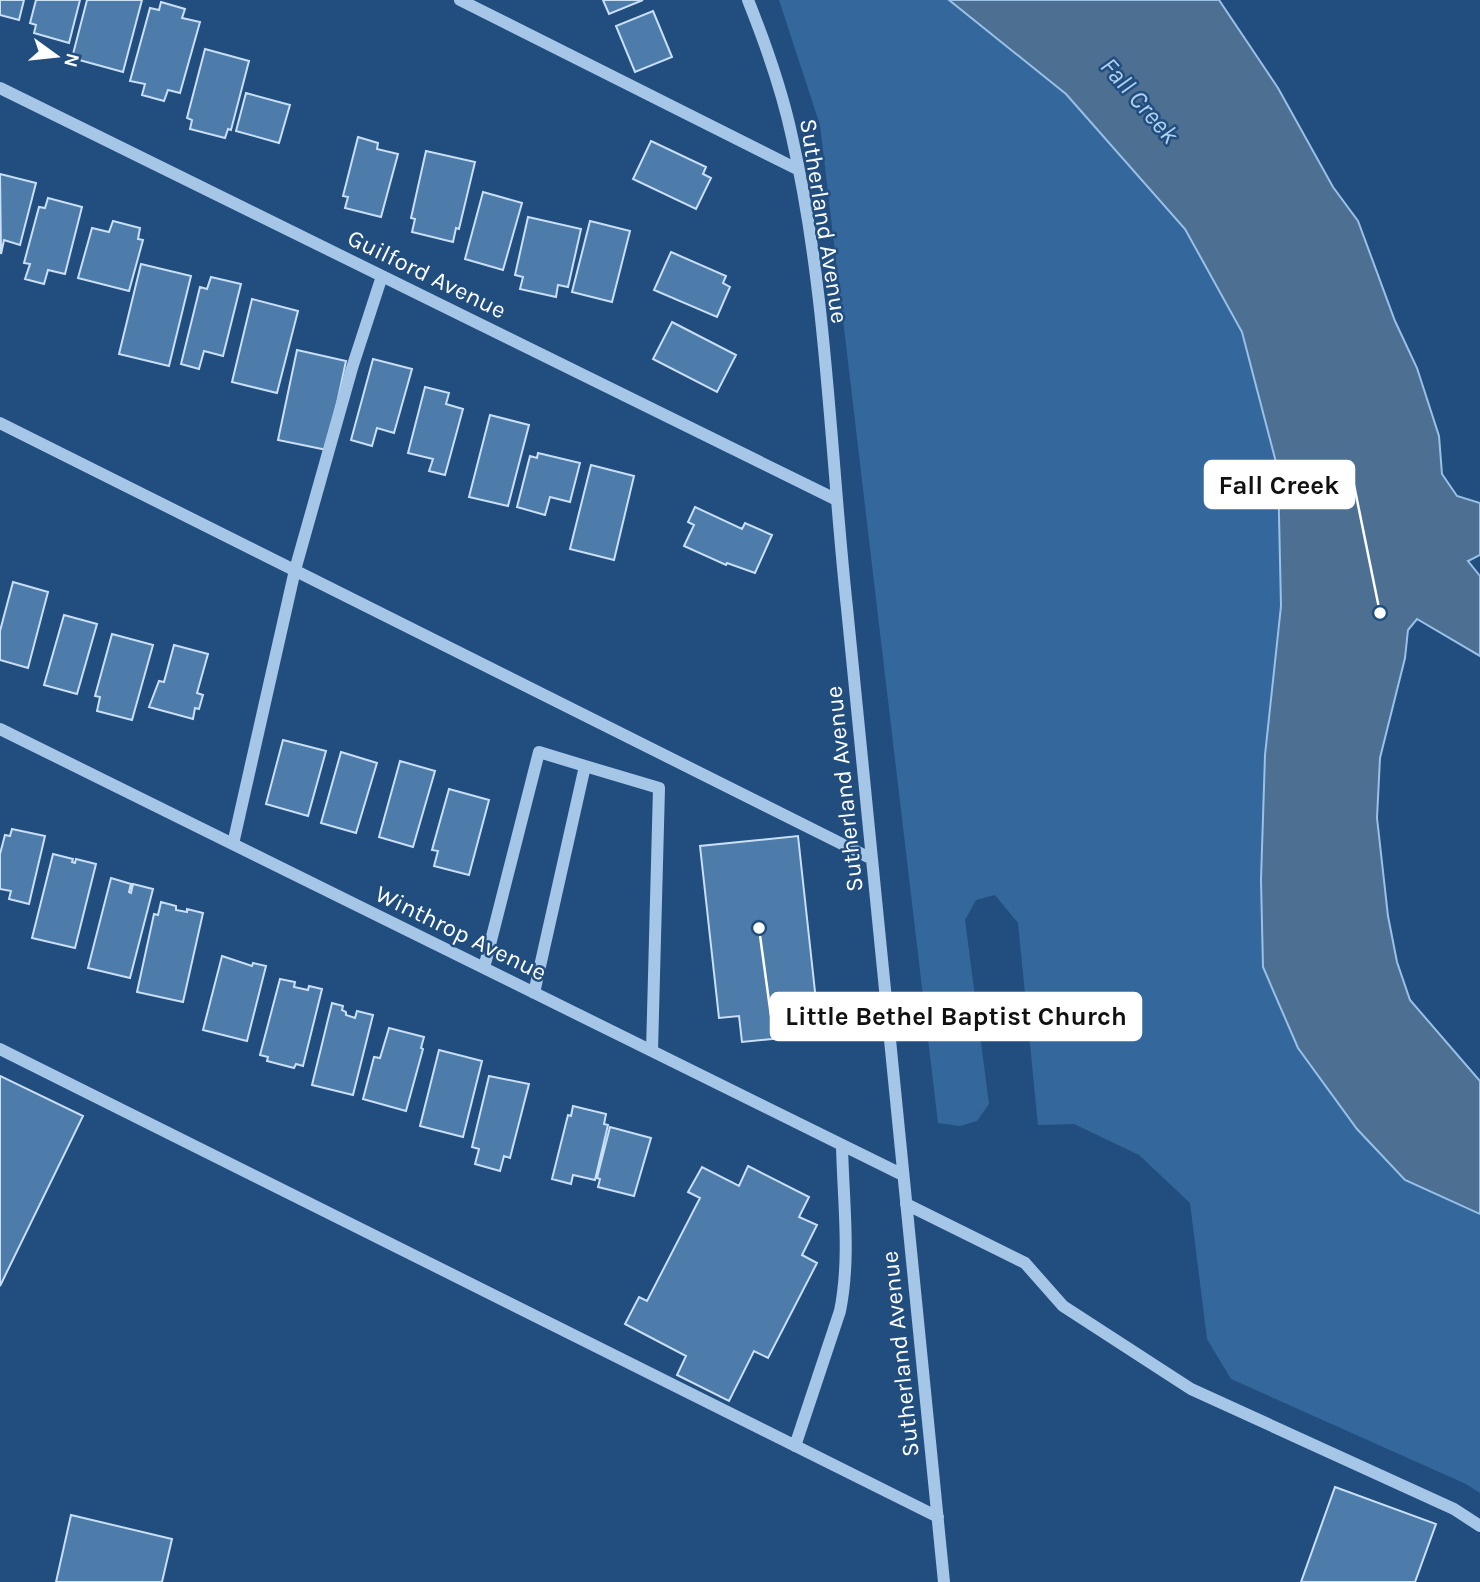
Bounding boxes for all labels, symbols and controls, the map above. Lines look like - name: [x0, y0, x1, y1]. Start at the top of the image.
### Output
- north arrow: [21, 21, 91, 91]
- text: N: [59, 51, 84, 70]
- water label: Fall Creek: [1094, 51, 1186, 150]
- street label: Sutherland Avenue: [794, 117, 854, 325]
- street label: Guilford Avenue: [343, 224, 511, 324]
- callout: Fall Creek: [1205, 461, 1354, 508]
- text: Fall Creek: [1219, 470, 1339, 501]
- street label: Sutherland Avenue: [819, 685, 869, 893]
- street label: Winthrop Avenue: [371, 879, 551, 987]
- callout: Little Bethel Baptist Church: [771, 993, 1141, 1040]
- text: Little Bethel Baptist Church: [785, 1001, 1127, 1032]
- street label: Sutherland Avenue: [875, 1250, 925, 1458]

